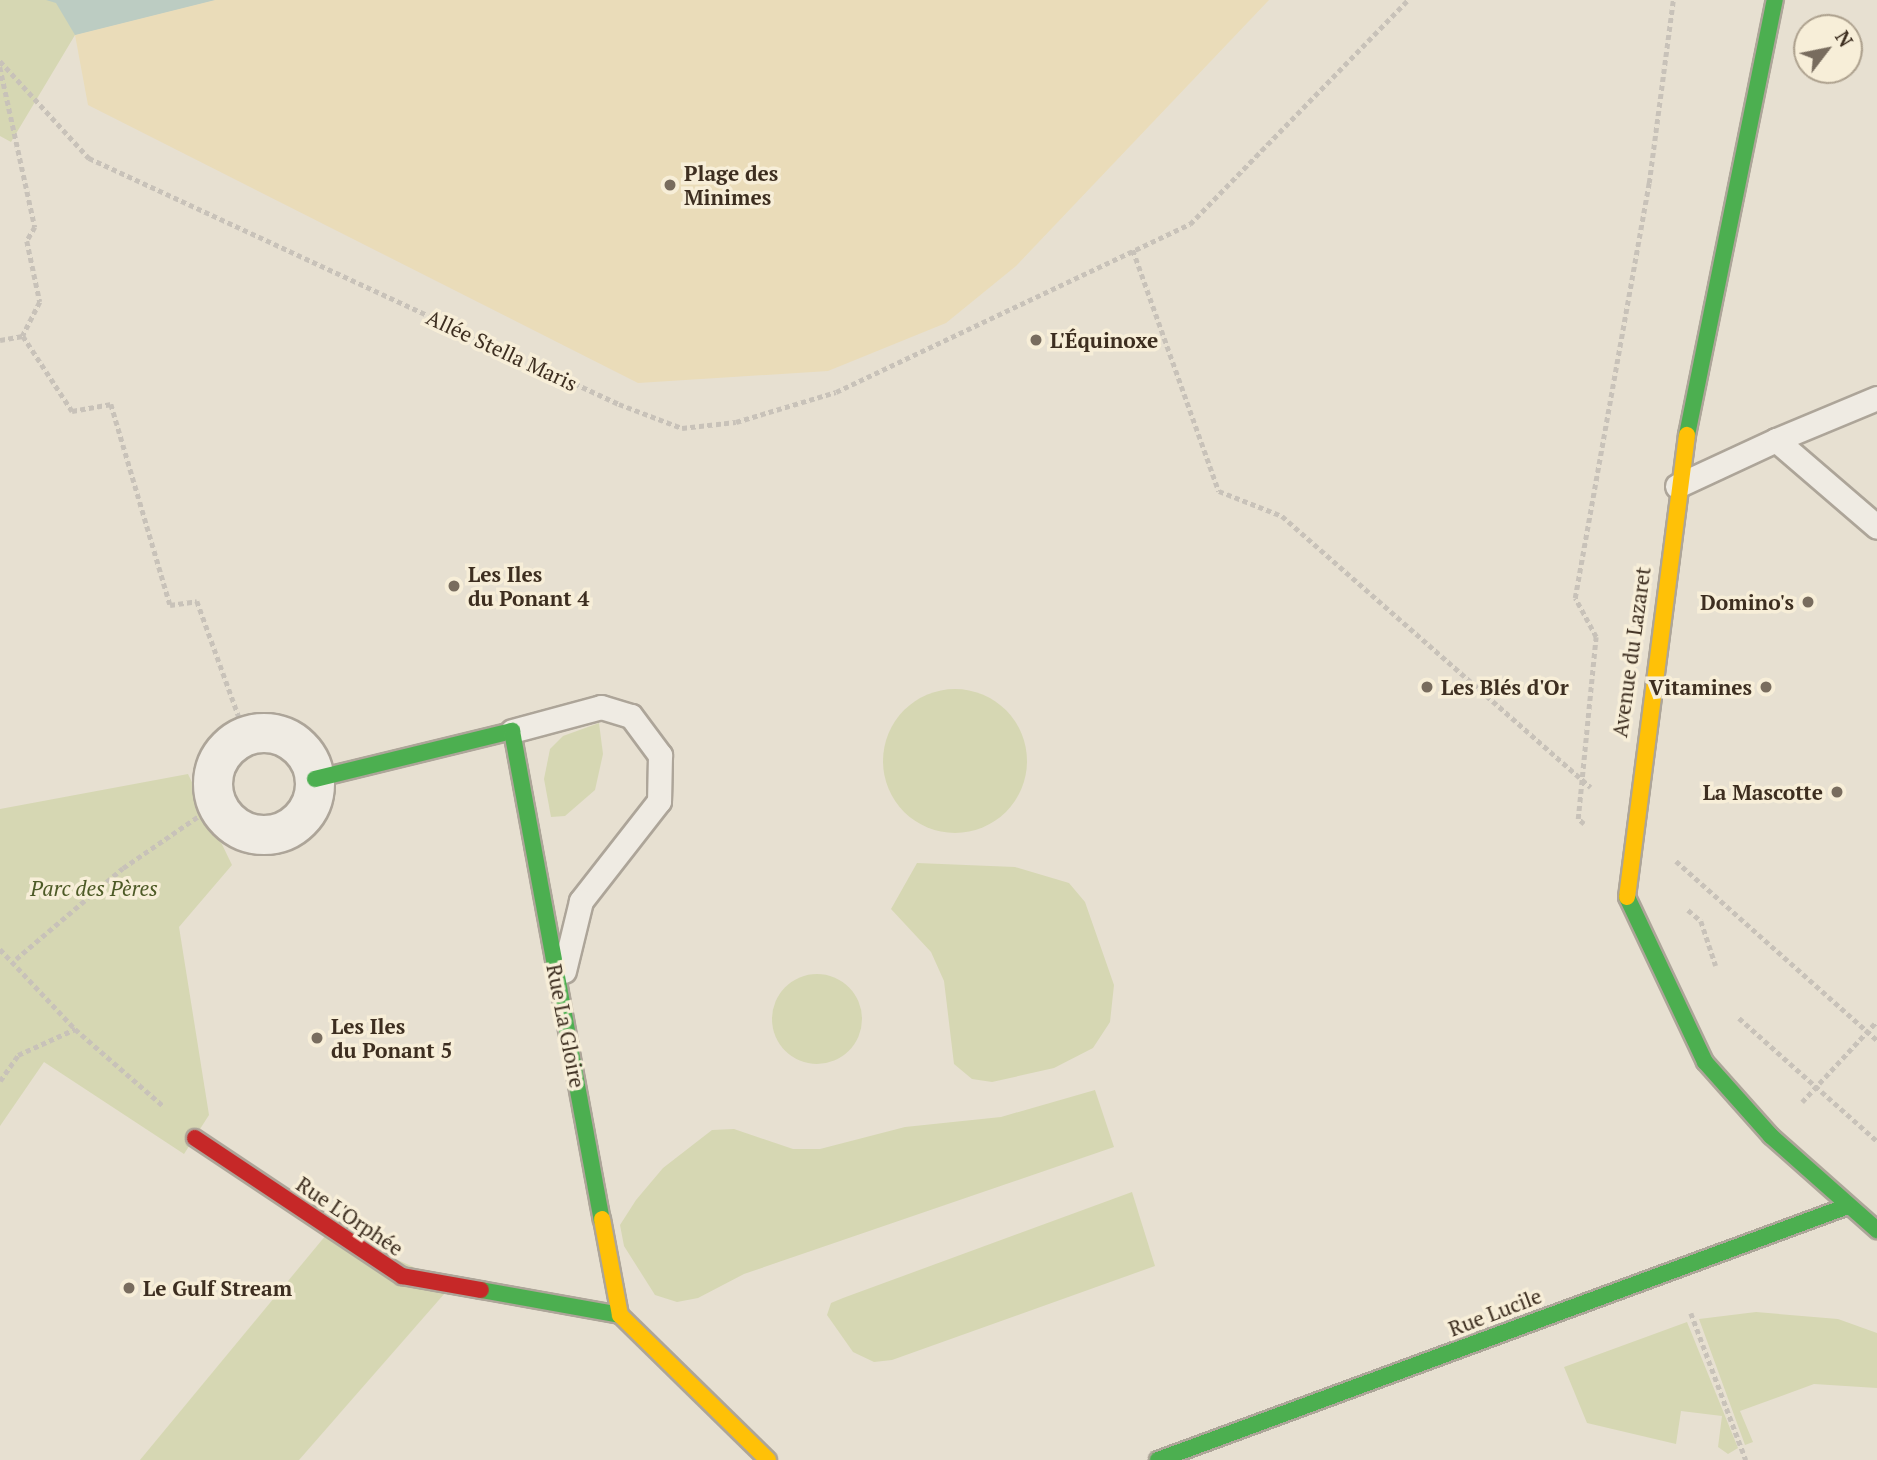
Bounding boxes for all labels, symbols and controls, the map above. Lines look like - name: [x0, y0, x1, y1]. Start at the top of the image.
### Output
- north arrow: [1793, 14, 1863, 84]
- text: N: [1830, 26, 1859, 51]
- place label: Plage des Minimes: [684, 160, 778, 210]
- marker: Plage des Minimes: [662, 177, 678, 193]
- street label: Allée Stella Maris: [423, 304, 581, 396]
- place label: L'Équinoxe: [1050, 327, 1158, 353]
- marker: L'Équinoxe: [1028, 332, 1044, 348]
- place label: Les Iles du Ponant 4: [468, 561, 589, 611]
- street label: Avenue du Lazaret: [1607, 565, 1655, 739]
- marker: Les Iles du Ponant 4: [446, 578, 462, 594]
- place label: Domino's: [1700, 589, 1794, 615]
- marker: Domino's: [1800, 594, 1816, 610]
- place label: Les Blés d'Or: [1441, 674, 1569, 700]
- place label: Vitamines: [1649, 674, 1752, 700]
- marker: Les Blés d'Or: [1419, 679, 1435, 695]
- marker: Vitamines: [1758, 679, 1774, 695]
- place label: La Mascotte: [1703, 779, 1823, 805]
- marker: La Mascotte: [1829, 784, 1845, 800]
- park label: Parc des Pères: [30, 875, 158, 901]
- street label: Rue La Gloire: [542, 962, 590, 1090]
- place label: Les Iles du Ponant 5: [331, 1013, 452, 1063]
- marker: Les Iles du Ponant 5: [309, 1030, 325, 1046]
- street label: Rue L'Orphée: [292, 1171, 408, 1261]
- place label: Le Gulf Stream: [143, 1275, 292, 1301]
- marker: Le Gulf Stream: [121, 1280, 137, 1296]
- street label: Rue Lucile: [1445, 1283, 1545, 1341]

